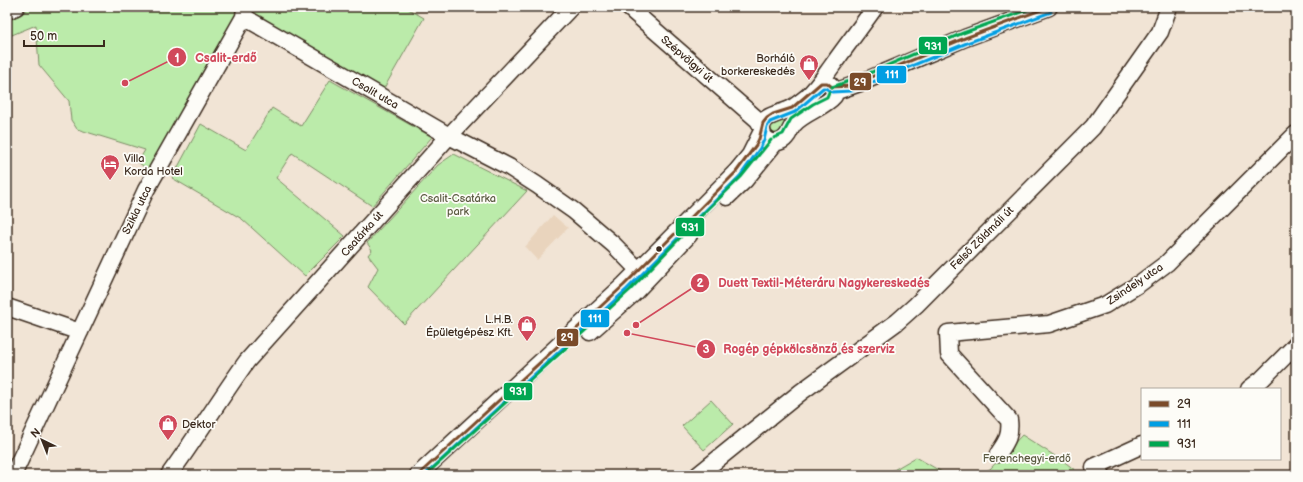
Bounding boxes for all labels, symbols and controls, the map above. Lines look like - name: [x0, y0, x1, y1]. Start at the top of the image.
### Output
- scale bar: [24, 22, 104, 48]
- text: 50 m: [30, 29, 57, 44]
- street label: Szépvölgyi út: [658, 33, 716, 86]
- line badge: 931: [918, 36, 948, 55]
- text: 931: [924, 40, 942, 53]
- callout: Csalit-erdő: [167, 45, 264, 69]
- text: 1: [174, 51, 180, 66]
- text: Csalit-erdő: [195, 51, 257, 66]
- place label: Borháló borkereskedés: [721, 52, 796, 78]
- shop icon: Borháló borkereskedés: [798, 53, 820, 81]
- line badge: 111: [876, 65, 907, 84]
- text: 111: [885, 68, 899, 81]
- line badge: 29: [849, 72, 872, 91]
- street label: Csalit utca: [349, 74, 401, 112]
- text: 29: [853, 76, 867, 89]
- place label: Villa Korda Hotel: [124, 152, 183, 178]
- hotel icon: Villa Korda Hotel: [99, 153, 121, 181]
- street label: Szikla utca: [120, 183, 154, 237]
- park label: Csalit-Csatárka park: [420, 192, 496, 218]
- street label: Felső Zöldmáli út: [948, 203, 1017, 272]
- street label: Csatárka út: [338, 208, 386, 259]
- line badge: 931: [675, 217, 705, 237]
- text: 931: [681, 221, 699, 234]
- unlabelled marker: [654, 244, 664, 254]
- street label: Zsindely utca: [1104, 261, 1165, 308]
- callout: Duett Textil-Méteráru Nagykereskedés: [690, 271, 938, 295]
- text: 2: [696, 276, 704, 291]
- text: Duett Textil-Méteráru Nagykereskedés: [718, 276, 930, 291]
- line badge: 111: [580, 309, 610, 328]
- text: 111: [588, 312, 602, 325]
- place label: L.H.B. Épületgépész Kft.: [426, 313, 513, 339]
- shop icon: L.H.B. Épületgépész Kft.: [516, 314, 538, 342]
- line badge: 29: [556, 328, 579, 347]
- text: 29: [560, 331, 574, 344]
- callout: Rogép gépkölcsönző és szerviz: [696, 337, 903, 361]
- text: 3: [702, 342, 710, 357]
- text: Rogép gépkölcsönző és szerviz: [723, 342, 895, 357]
- line badge: 931: [503, 382, 533, 401]
- text: 931: [509, 385, 527, 398]
- legend: [1141, 388, 1281, 460]
- text: 29: [1177, 397, 1191, 412]
- shop icon: Dektor: [157, 413, 179, 441]
- text: 111: [1177, 417, 1191, 432]
- place label: Dektor: [182, 418, 216, 431]
- north arrow: [22, 420, 62, 460]
- text: N: [28, 425, 43, 441]
- text: 931: [1177, 437, 1196, 452]
- park label: Ferenchegyi-erdő: [983, 452, 1071, 465]

